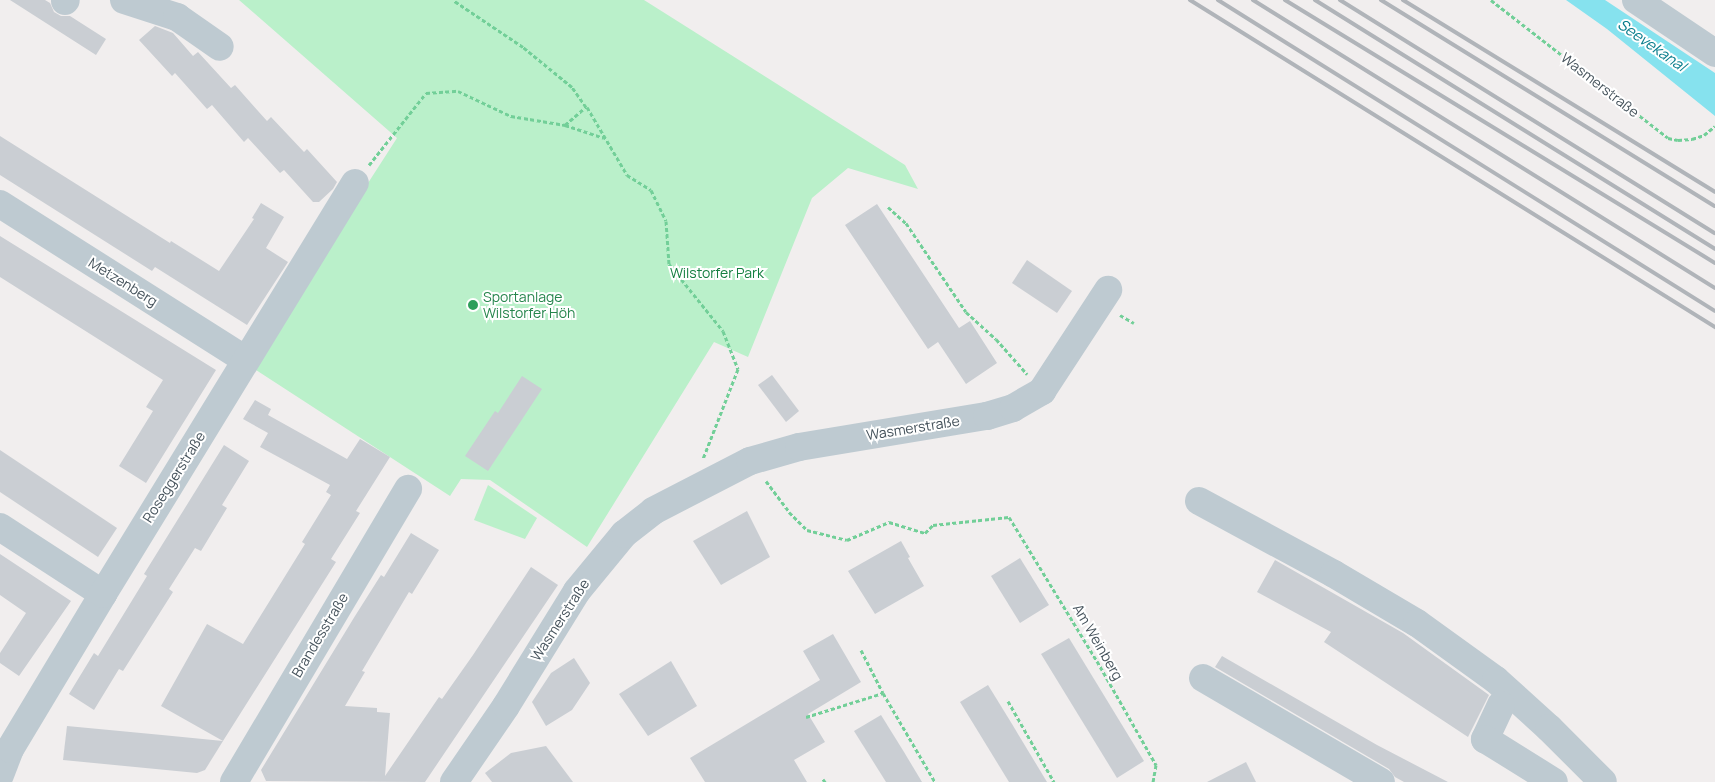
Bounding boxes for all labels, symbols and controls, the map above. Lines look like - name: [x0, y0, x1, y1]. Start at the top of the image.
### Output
- water label: Seevekanal: [1614, 15, 1690, 75]
- street label: Wasmerstraße: [1558, 49, 1642, 121]
- street label: Metzenberg: [85, 254, 161, 310]
- park label: Wilstorfer Park: [670, 265, 764, 281]
- place label: Sportanlage Wilstorfer Höh: [483, 289, 575, 322]
- marker: Sportanlage Wilstorfer Höh: [467, 299, 479, 311]
- street label: Wasmerstraße: [865, 412, 961, 444]
- street label: Roseggerstraße: [139, 428, 209, 526]
- street label: Wasmerstraße: [527, 576, 593, 664]
- street label: Brandesstraße: [288, 590, 352, 680]
- street label: Am Weinberg: [1069, 601, 1127, 683]

